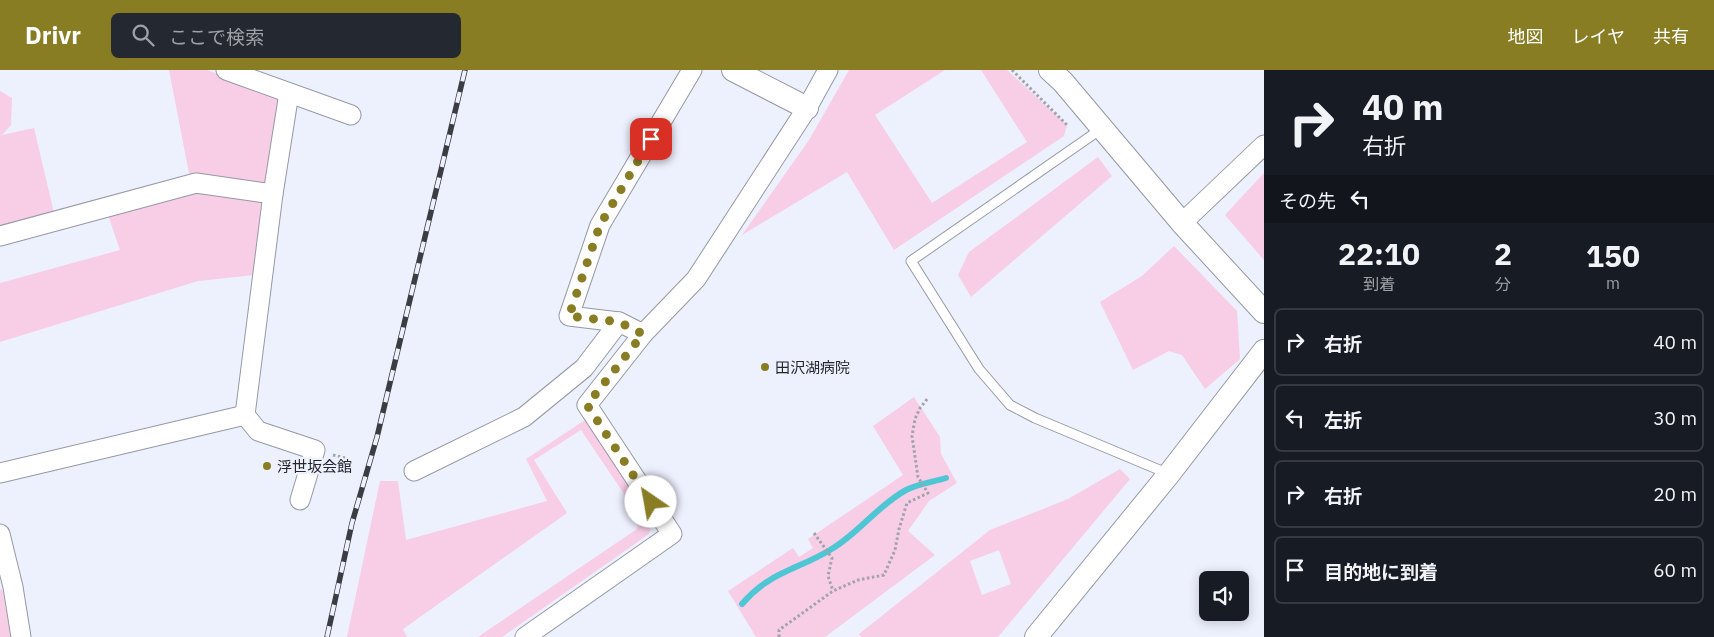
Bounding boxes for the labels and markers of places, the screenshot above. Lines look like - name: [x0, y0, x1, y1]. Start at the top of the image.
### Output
- pin: [630, 118, 672, 160]
- place label: 田沢湖病院: [775, 358, 850, 377]
- marker: 田沢湖病院: [759, 361, 771, 373]
- place label: 浮世坂会館: [277, 457, 352, 476]
- marker: 浮世坂会館: [261, 460, 273, 472]

